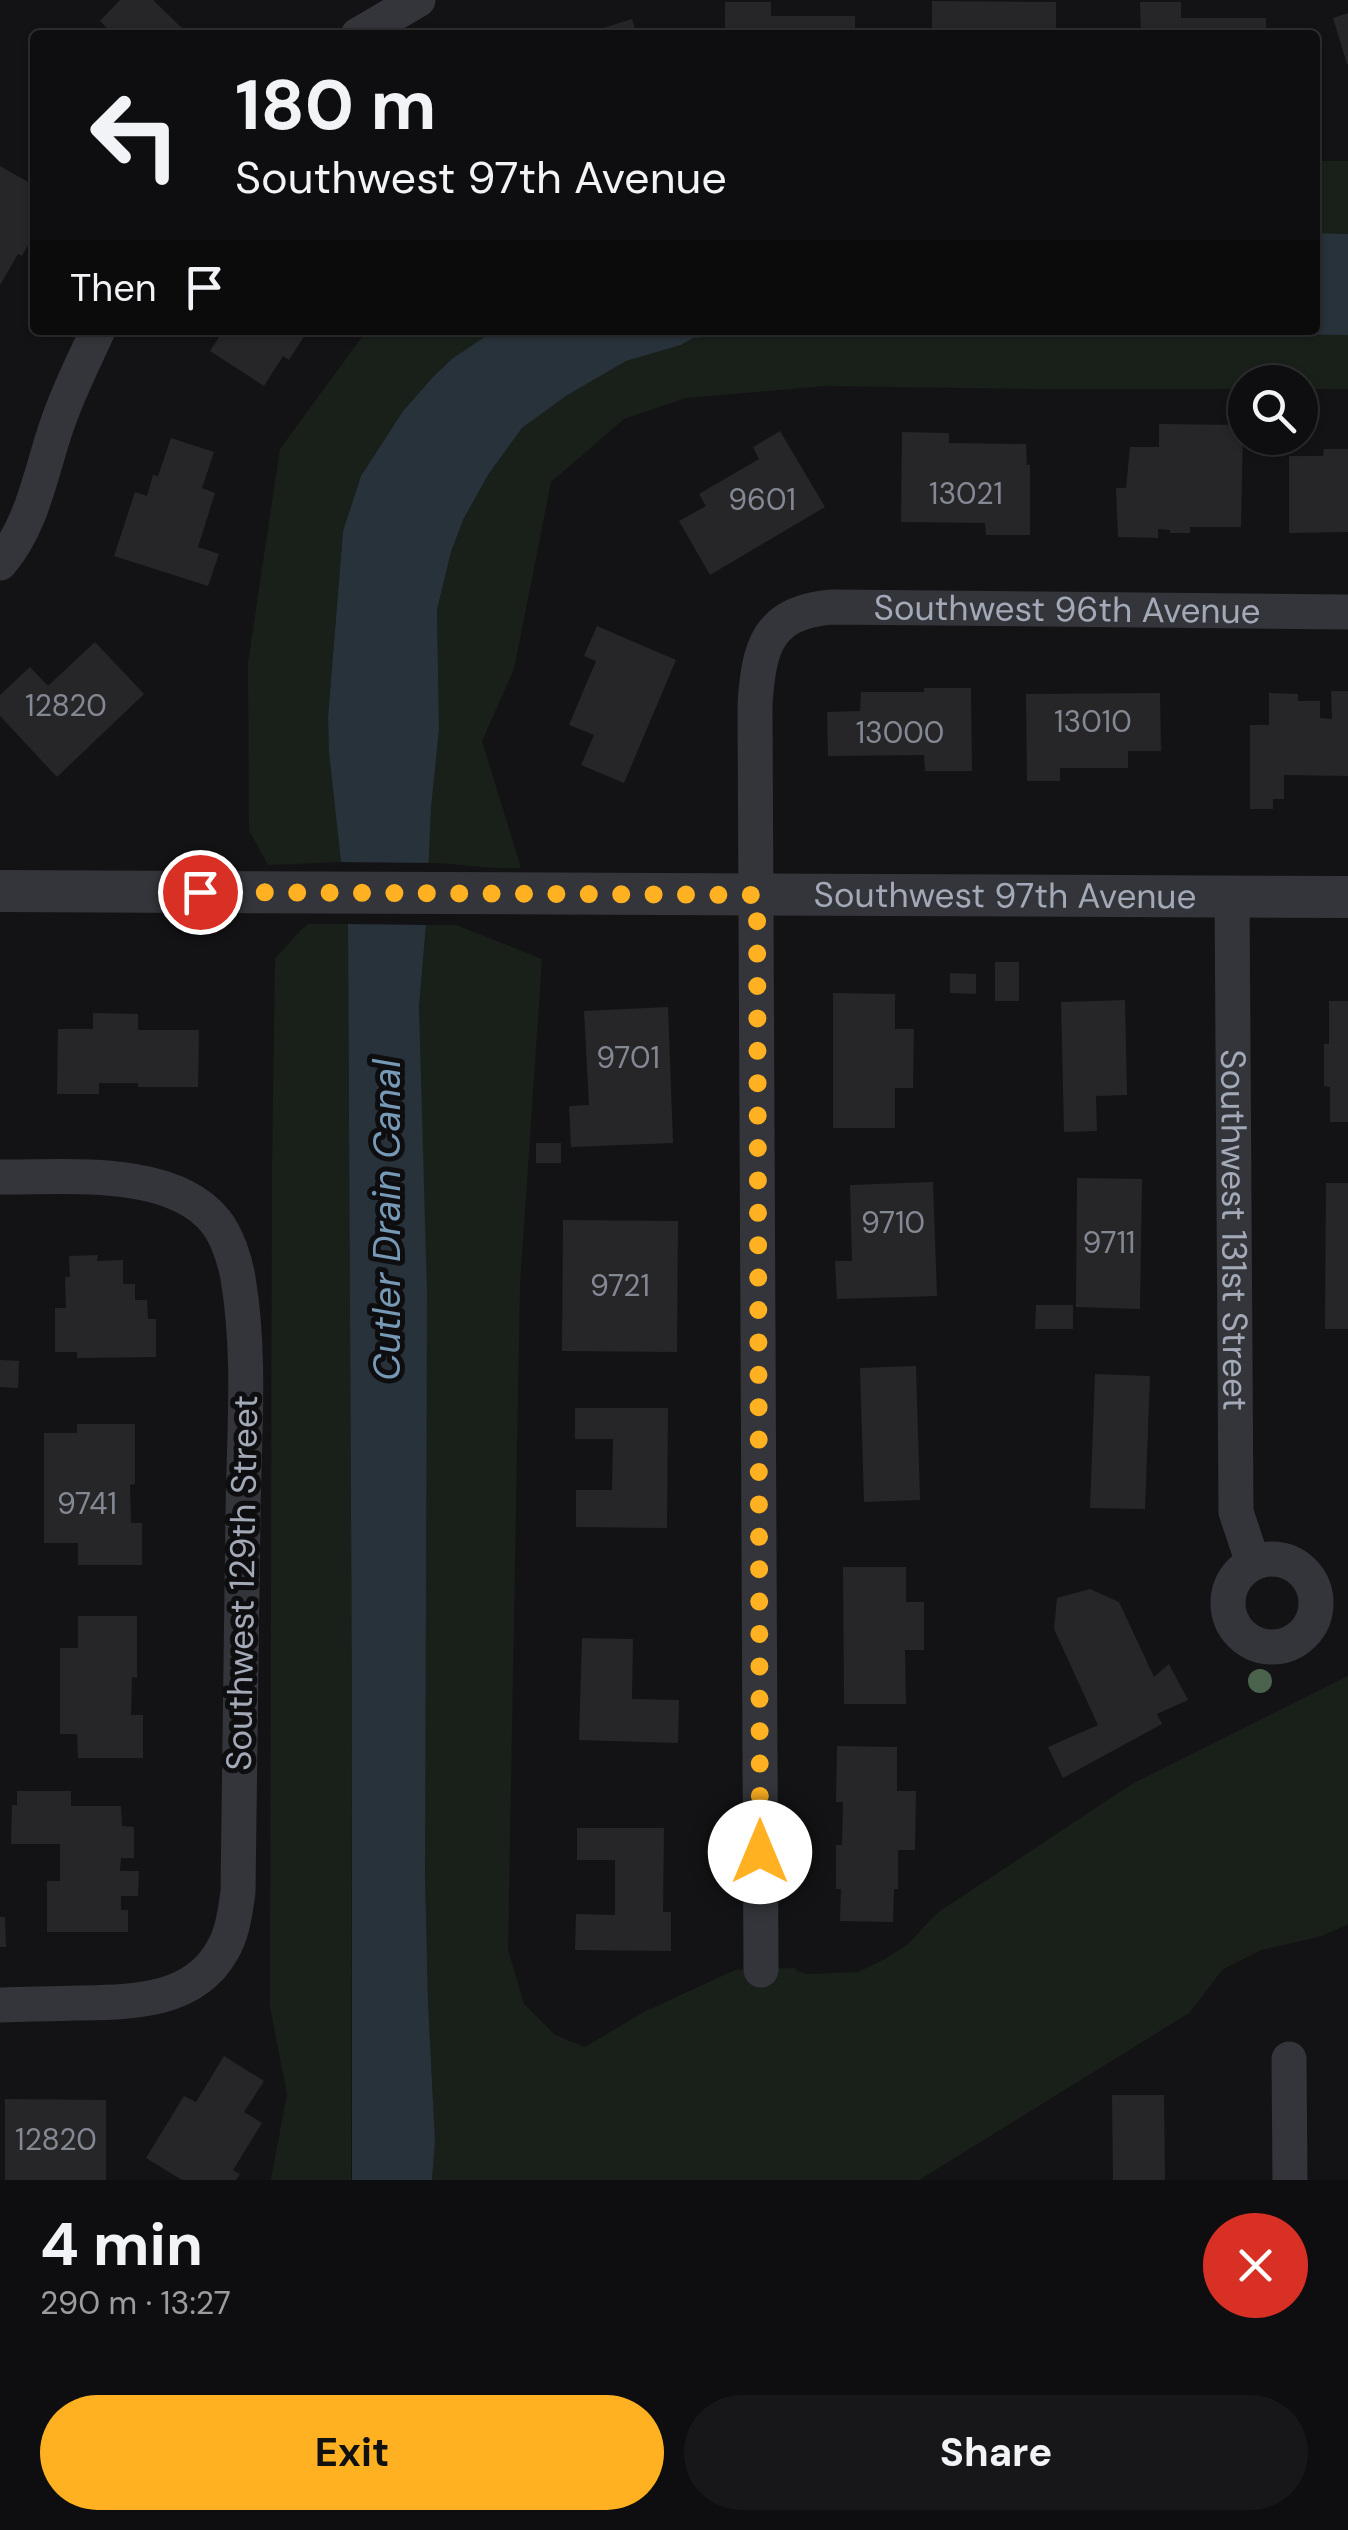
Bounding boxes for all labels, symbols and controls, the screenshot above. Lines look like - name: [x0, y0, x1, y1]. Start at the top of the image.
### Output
- text: 180 m: [235, 60, 436, 151]
- icon: left: [70, 70, 200, 200]
- text: Southwest 97th Avenue: [235, 148, 727, 207]
- icon: arrive: [177, 260, 232, 315]
- text: Then: [70, 263, 157, 313]
- map controls: [1228, 365, 1318, 455]
- button: search: [1228, 365, 1318, 455]
- house number: 13021: [929, 474, 1003, 513]
- house number: 9601: [728, 480, 796, 519]
- street label: Southwest 96th Avenue: [873, 584, 1261, 634]
- house number: 12820: [25, 686, 107, 725]
- house number: 13010: [1054, 702, 1132, 741]
- house number: 13000: [856, 713, 944, 752]
- pin: [158, 850, 243, 935]
- icon: arrive: [173, 865, 228, 920]
- street label: Southwest 97th Avenue: [814, 872, 1196, 919]
- house number: 9701: [596, 1038, 660, 1077]
- street label: Southwest 131st Street: [1210, 1049, 1258, 1411]
- water label: Cutler Drain Canal: [362, 1059, 412, 1381]
- house number: 9710: [861, 1203, 925, 1242]
- house number: 9711: [1083, 1223, 1135, 1262]
- house number: 9721: [590, 1266, 650, 1305]
- street label: Southwest 129th Street: [216, 1395, 268, 1771]
- house number: 9741: [57, 1484, 117, 1523]
- position arrow: [708, 1800, 812, 1904]
- house number: 12820: [15, 2120, 97, 2159]
- text: 4 min: [40, 2205, 203, 2284]
- button: close: [1203, 2213, 1308, 2318]
- text: 290 m · 13:27: [40, 2282, 231, 2324]
- button: Exit: [40, 2395, 664, 2510]
- button: Share: [684, 2395, 1308, 2510]

